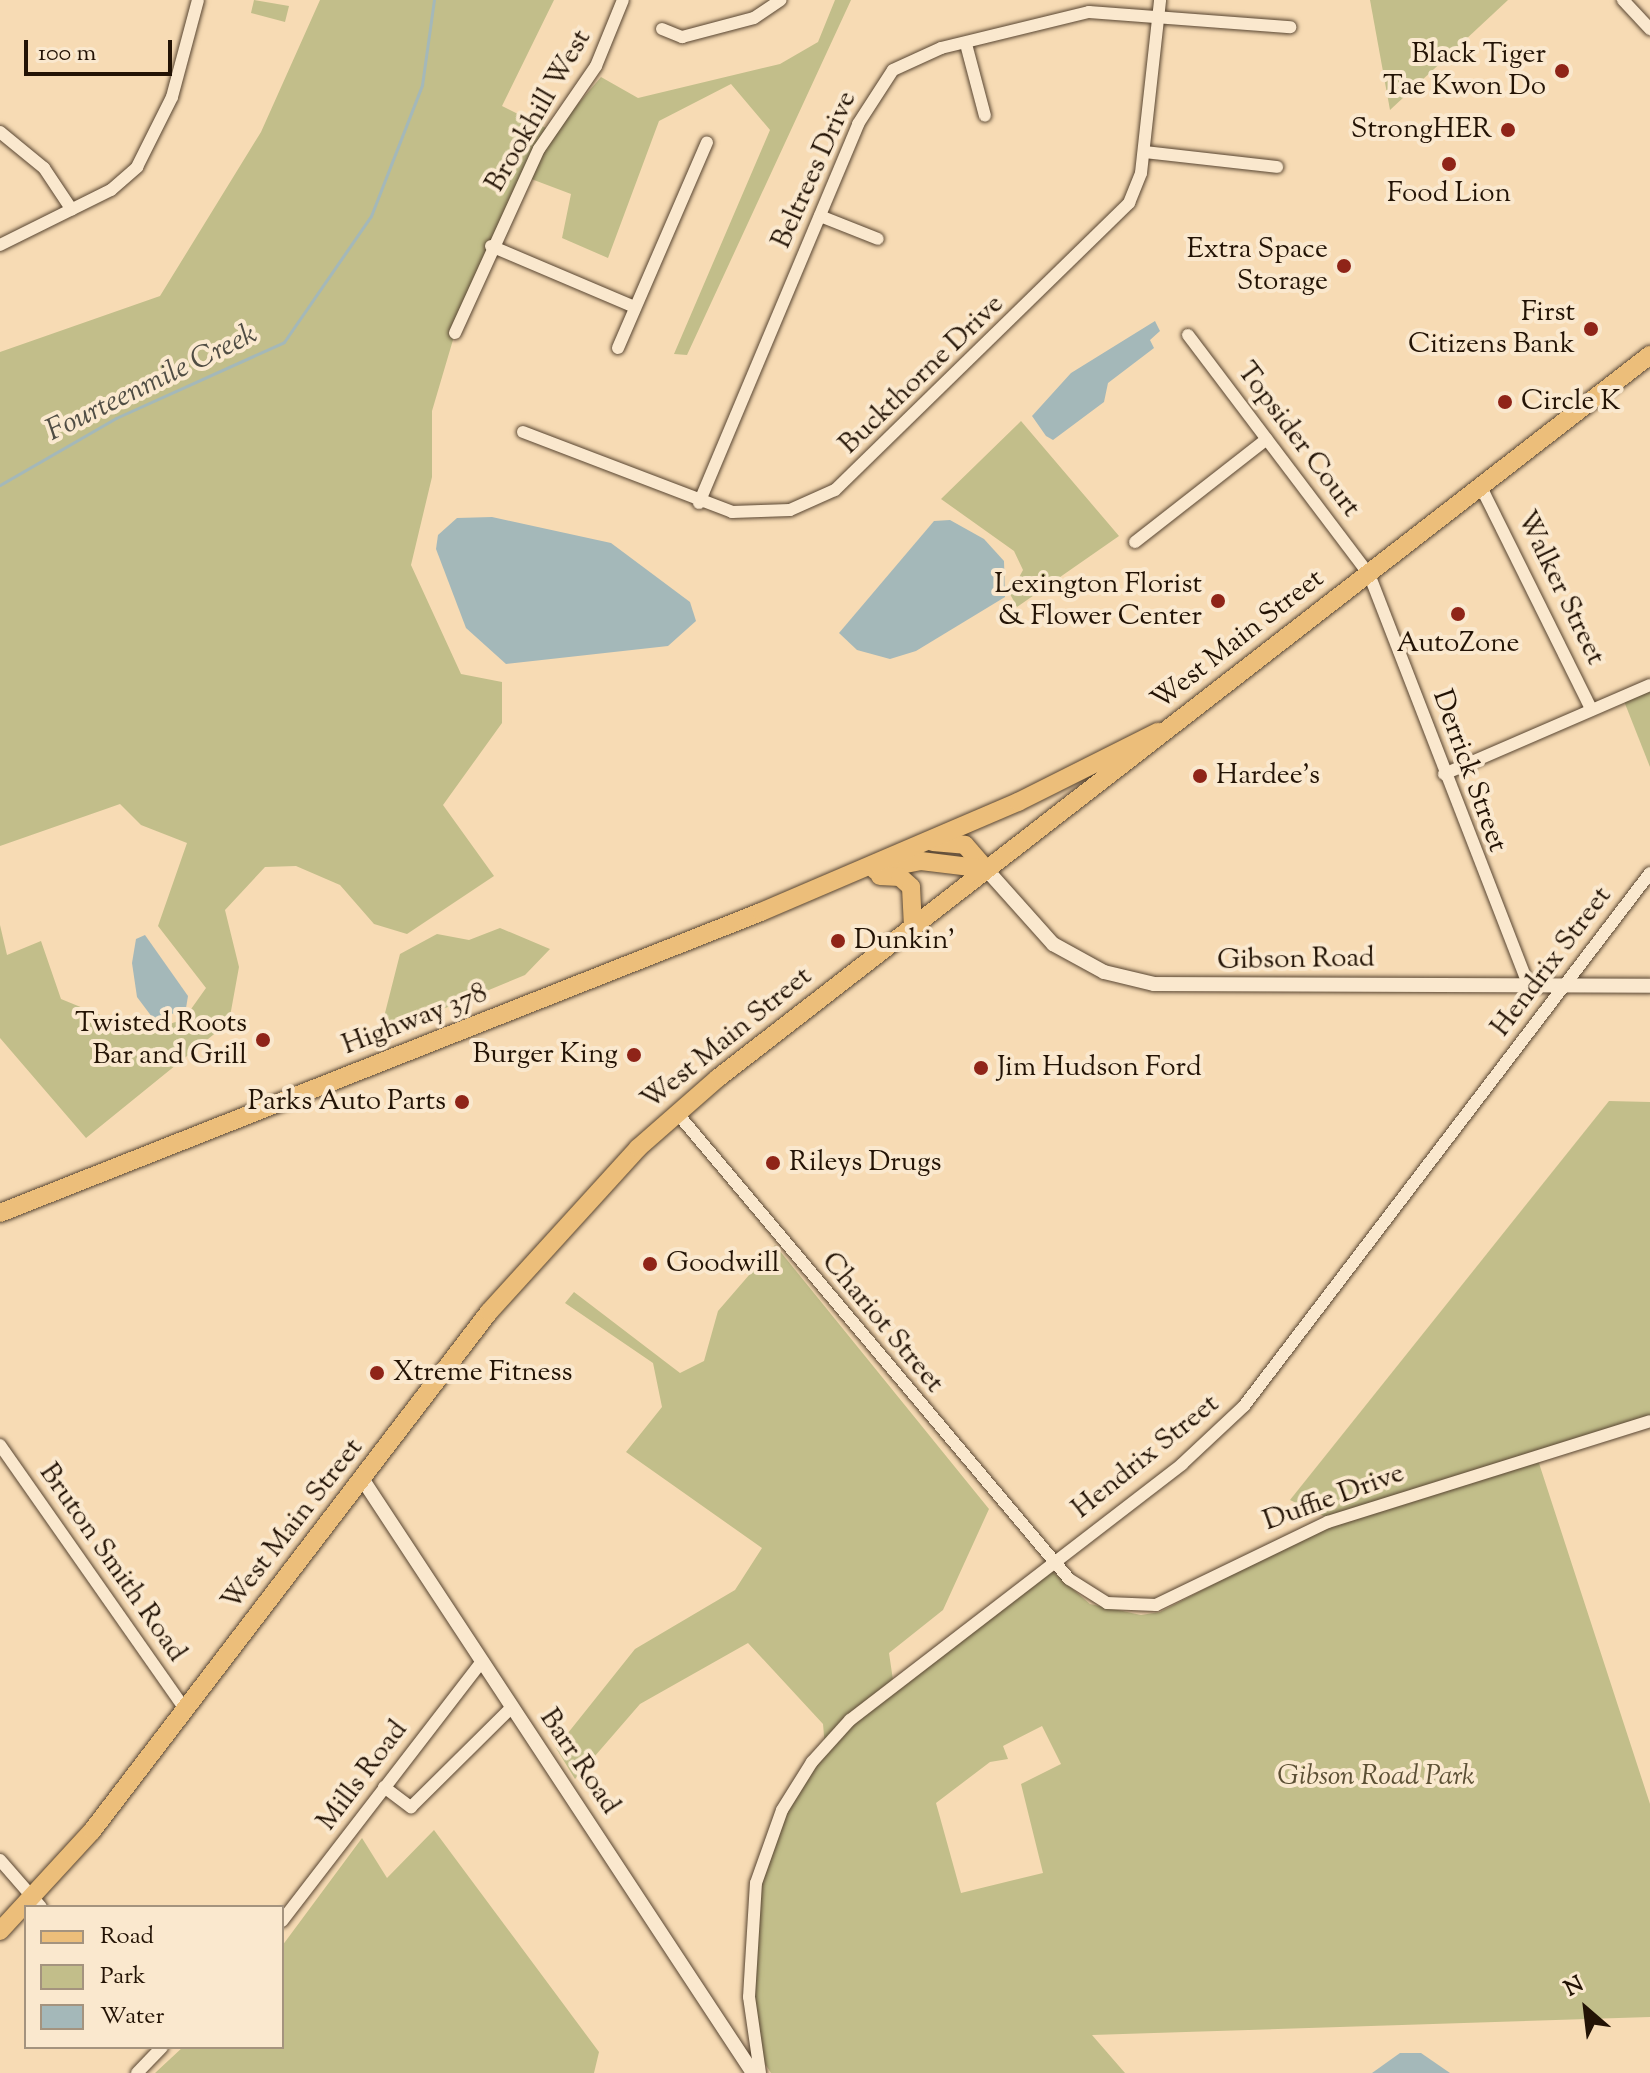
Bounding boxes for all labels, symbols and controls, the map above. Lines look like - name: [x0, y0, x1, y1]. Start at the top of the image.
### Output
- scale bar: [28, 24, 176, 74]
- street label: Brookhill West: [479, 24, 599, 198]
- text: 100 m: [38, 37, 96, 71]
- place label: Black Tiger Tae Kwon Do: [1383, 38, 1546, 104]
- marker: Black Tiger Tae Kwon Do: [1553, 62, 1571, 80]
- street label: Beltrees Drive: [765, 86, 865, 254]
- place label: StrongHER: [1351, 113, 1492, 147]
- marker: StrongHER: [1499, 121, 1517, 139]
- marker: Food Lion: [1440, 155, 1458, 173]
- place label: Food Lion: [1387, 177, 1511, 211]
- place label: Extra Space Storage: [1187, 233, 1328, 299]
- marker: Extra Space Storage: [1335, 257, 1353, 275]
- street label: Buckthorne Drive: [833, 288, 1011, 462]
- place label: First Citizens Bank: [1408, 296, 1575, 362]
- water label: Fourteenmile Creek: [41, 317, 263, 451]
- marker: First Citizens Bank: [1582, 320, 1600, 338]
- street label: Topsider Court: [1229, 356, 1367, 524]
- place label: Circle K: [1521, 385, 1621, 419]
- marker: Circle K: [1496, 393, 1514, 411]
- street label: Walker Street: [1508, 506, 1612, 670]
- street label: West Main Street: [1145, 562, 1331, 718]
- place label: Lexington Florist & Flower Center: [994, 568, 1202, 634]
- marker: Lexington Florist & Flower Center: [1209, 592, 1227, 610]
- marker: AutoZone: [1449, 605, 1467, 623]
- place label: AutoZone: [1396, 627, 1520, 661]
- street label: Derrick Street: [1424, 685, 1514, 857]
- place label: Hardee's: [1216, 759, 1320, 793]
- marker: Hardee's: [1191, 767, 1209, 785]
- street label: Hendrix Street: [1485, 880, 1619, 1044]
- place label: Dunkin': [854, 924, 955, 958]
- marker: Dunkin': [829, 932, 847, 950]
- street label: Gibson Road: [1217, 942, 1375, 978]
- street label: West Main Street: [635, 960, 819, 1118]
- street label: Highway 378: [338, 977, 492, 1063]
- place label: Twisted Roots Bar and Grill: [75, 1007, 247, 1073]
- marker: Twisted Roots Bar and Grill: [254, 1031, 272, 1049]
- place label: Burger King: [473, 1038, 618, 1072]
- marker: Burger King: [625, 1046, 643, 1064]
- place label: Jim Hudson Ford: [997, 1051, 1202, 1085]
- marker: Jim Hudson Ford: [972, 1059, 990, 1077]
- place label: Parks Auto Parts: [248, 1085, 446, 1119]
- marker: Parks Auto Parts: [453, 1093, 471, 1111]
- place label: Rileys Drugs: [789, 1146, 942, 1180]
- marker: Rileys Drugs: [764, 1154, 782, 1172]
- street label: Chariot Street: [814, 1246, 950, 1400]
- place label: Goodwill: [666, 1247, 780, 1281]
- marker: Goodwill: [641, 1255, 659, 1273]
- place label: Xtreme Fitness: [393, 1356, 573, 1390]
- marker: Xtreme Fitness: [368, 1364, 386, 1382]
- street label: Hendrix Street: [1066, 1388, 1226, 1526]
- street label: West Main Street: [215, 1432, 371, 1618]
- street label: Bruton Smith Road: [31, 1457, 193, 1669]
- street label: Duffie Drive: [1259, 1457, 1409, 1539]
- street label: Barr Road: [532, 1703, 626, 1821]
- street label: Mills Road: [311, 1714, 415, 1838]
- park label: Gibson Road Park: [1277, 1760, 1475, 1794]
- legend: [24, 1905, 284, 2049]
- text: Road: [100, 1920, 154, 1954]
- text: Park: [100, 1960, 146, 1994]
- north arrow: [1546, 1969, 1626, 2049]
- text: N: [1559, 1970, 1590, 2006]
- text: Water: [100, 2000, 164, 2034]

